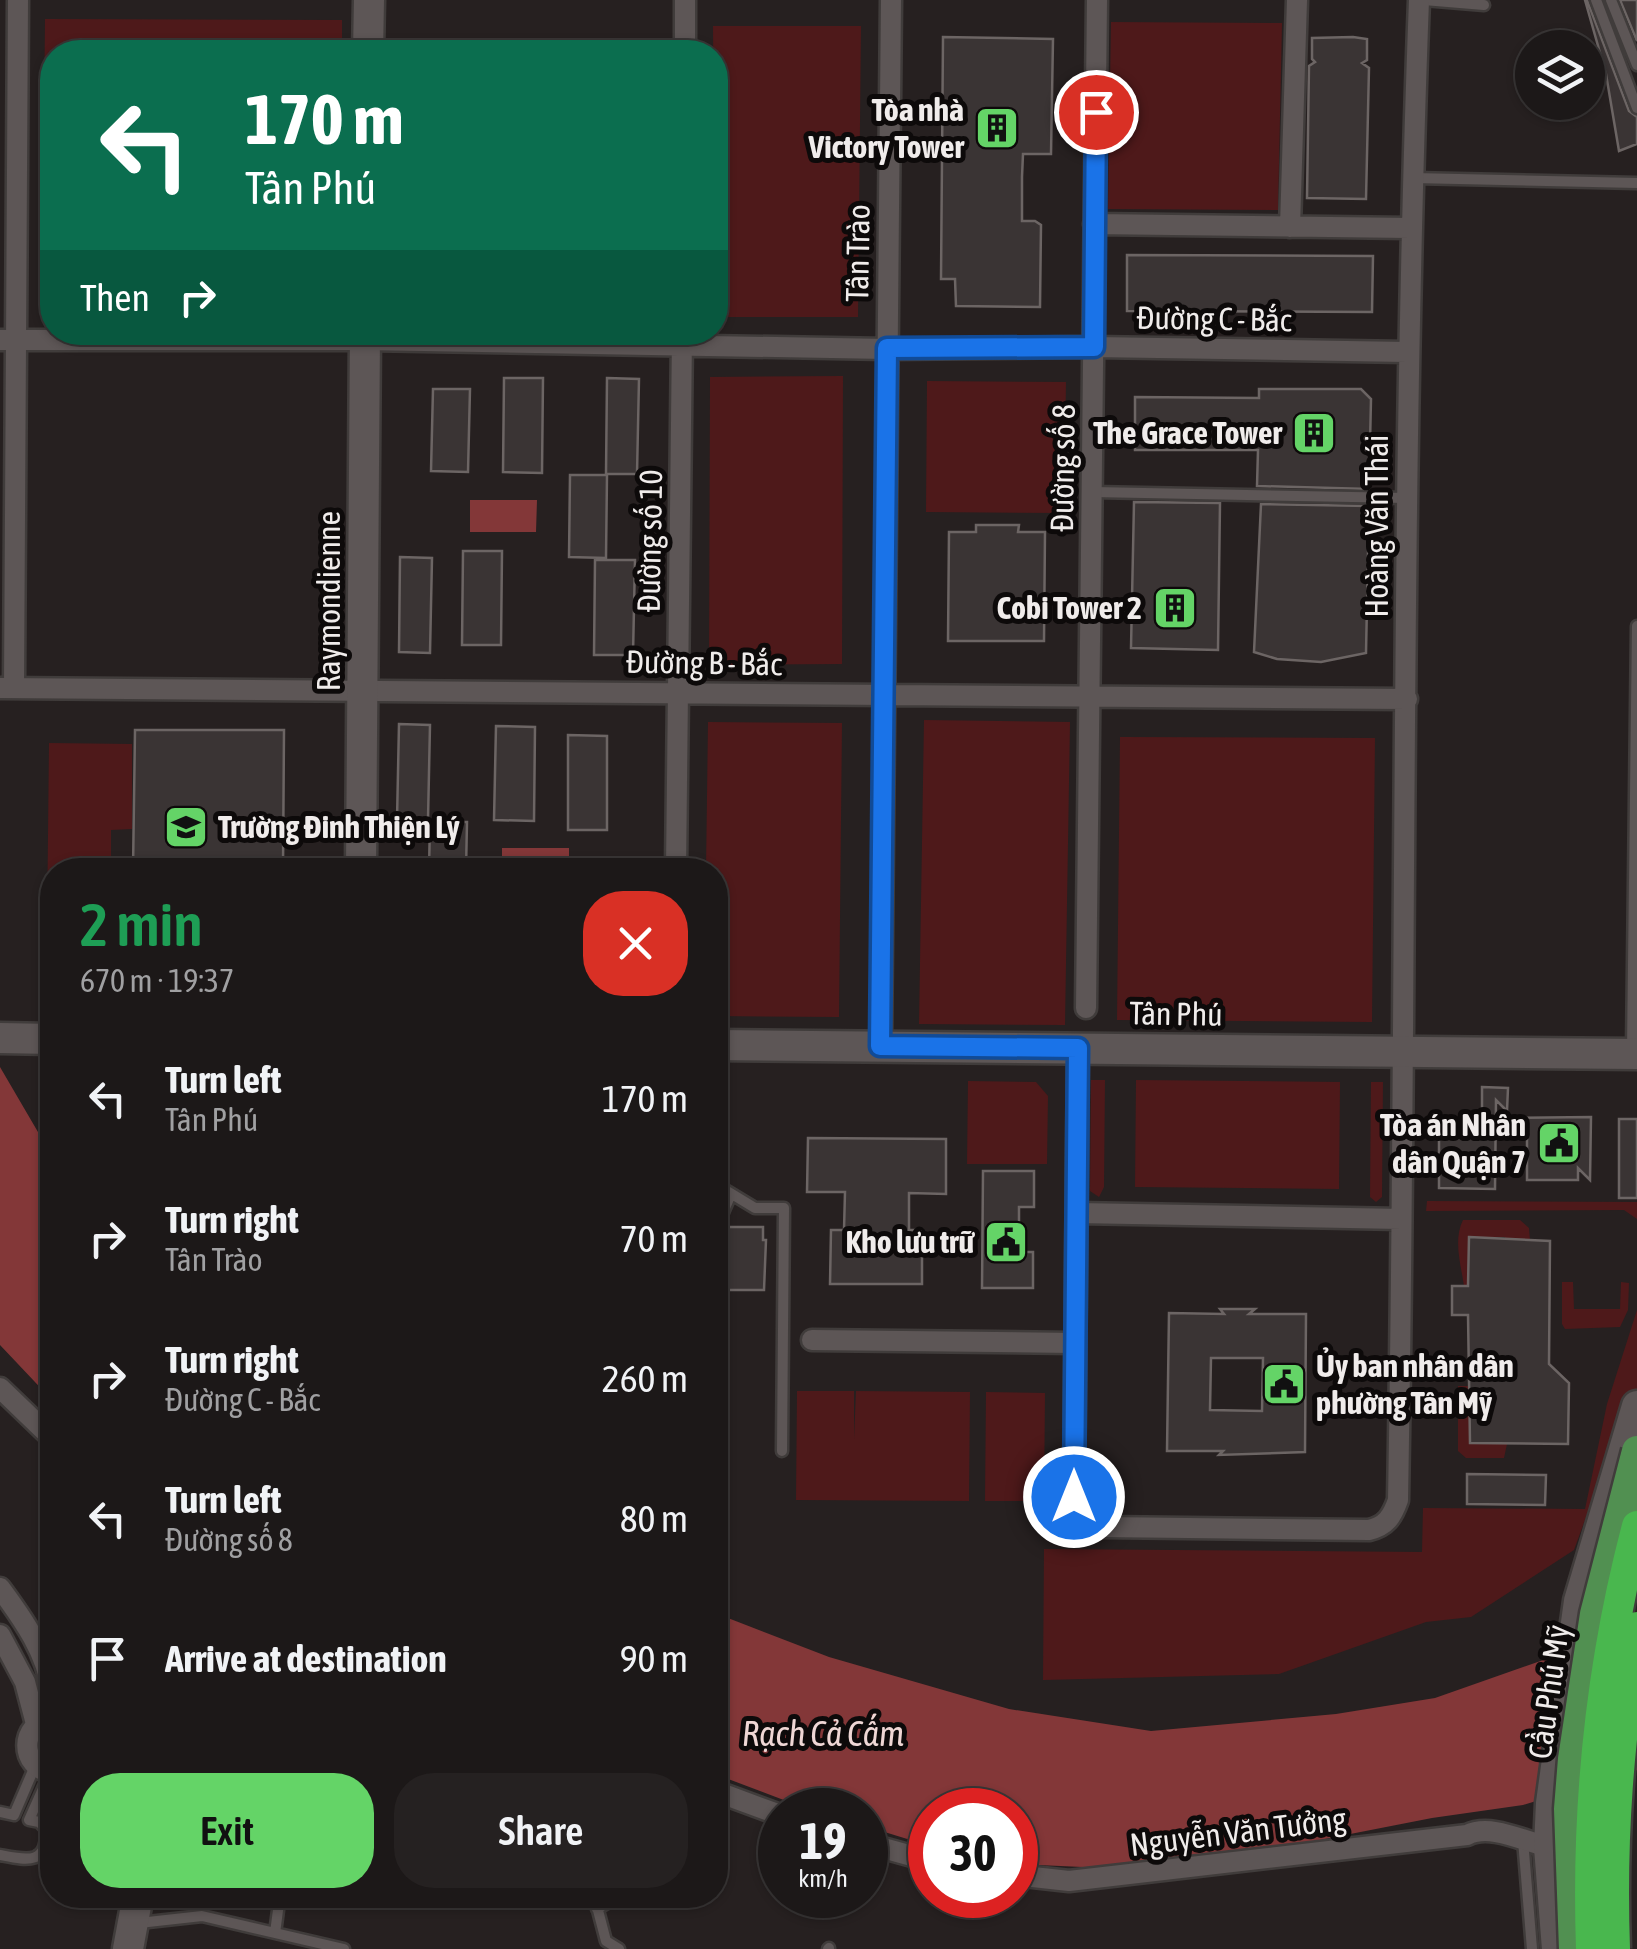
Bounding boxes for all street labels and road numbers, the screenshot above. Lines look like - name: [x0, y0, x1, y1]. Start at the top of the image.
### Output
- street label: Tân Trào: [838, 204, 877, 302]
- street label: Đường C - Bắc: [1136, 299, 1292, 338]
- street label: Đường số 8: [1043, 404, 1082, 532]
- street label: Hoàng Văn Thái: [1358, 435, 1395, 617]
- street label: Đường số 10: [630, 469, 669, 613]
- street label: Raymondienne: [310, 511, 347, 691]
- street label: Đường B - Bắc: [626, 643, 782, 682]
- street label: Tân Phú: [1129, 994, 1223, 1033]
- street label: Cầu Phú Mỹ: [1521, 1623, 1576, 1761]
- street label: Nguyễn Văn Tưởng: [1128, 1800, 1348, 1863]

